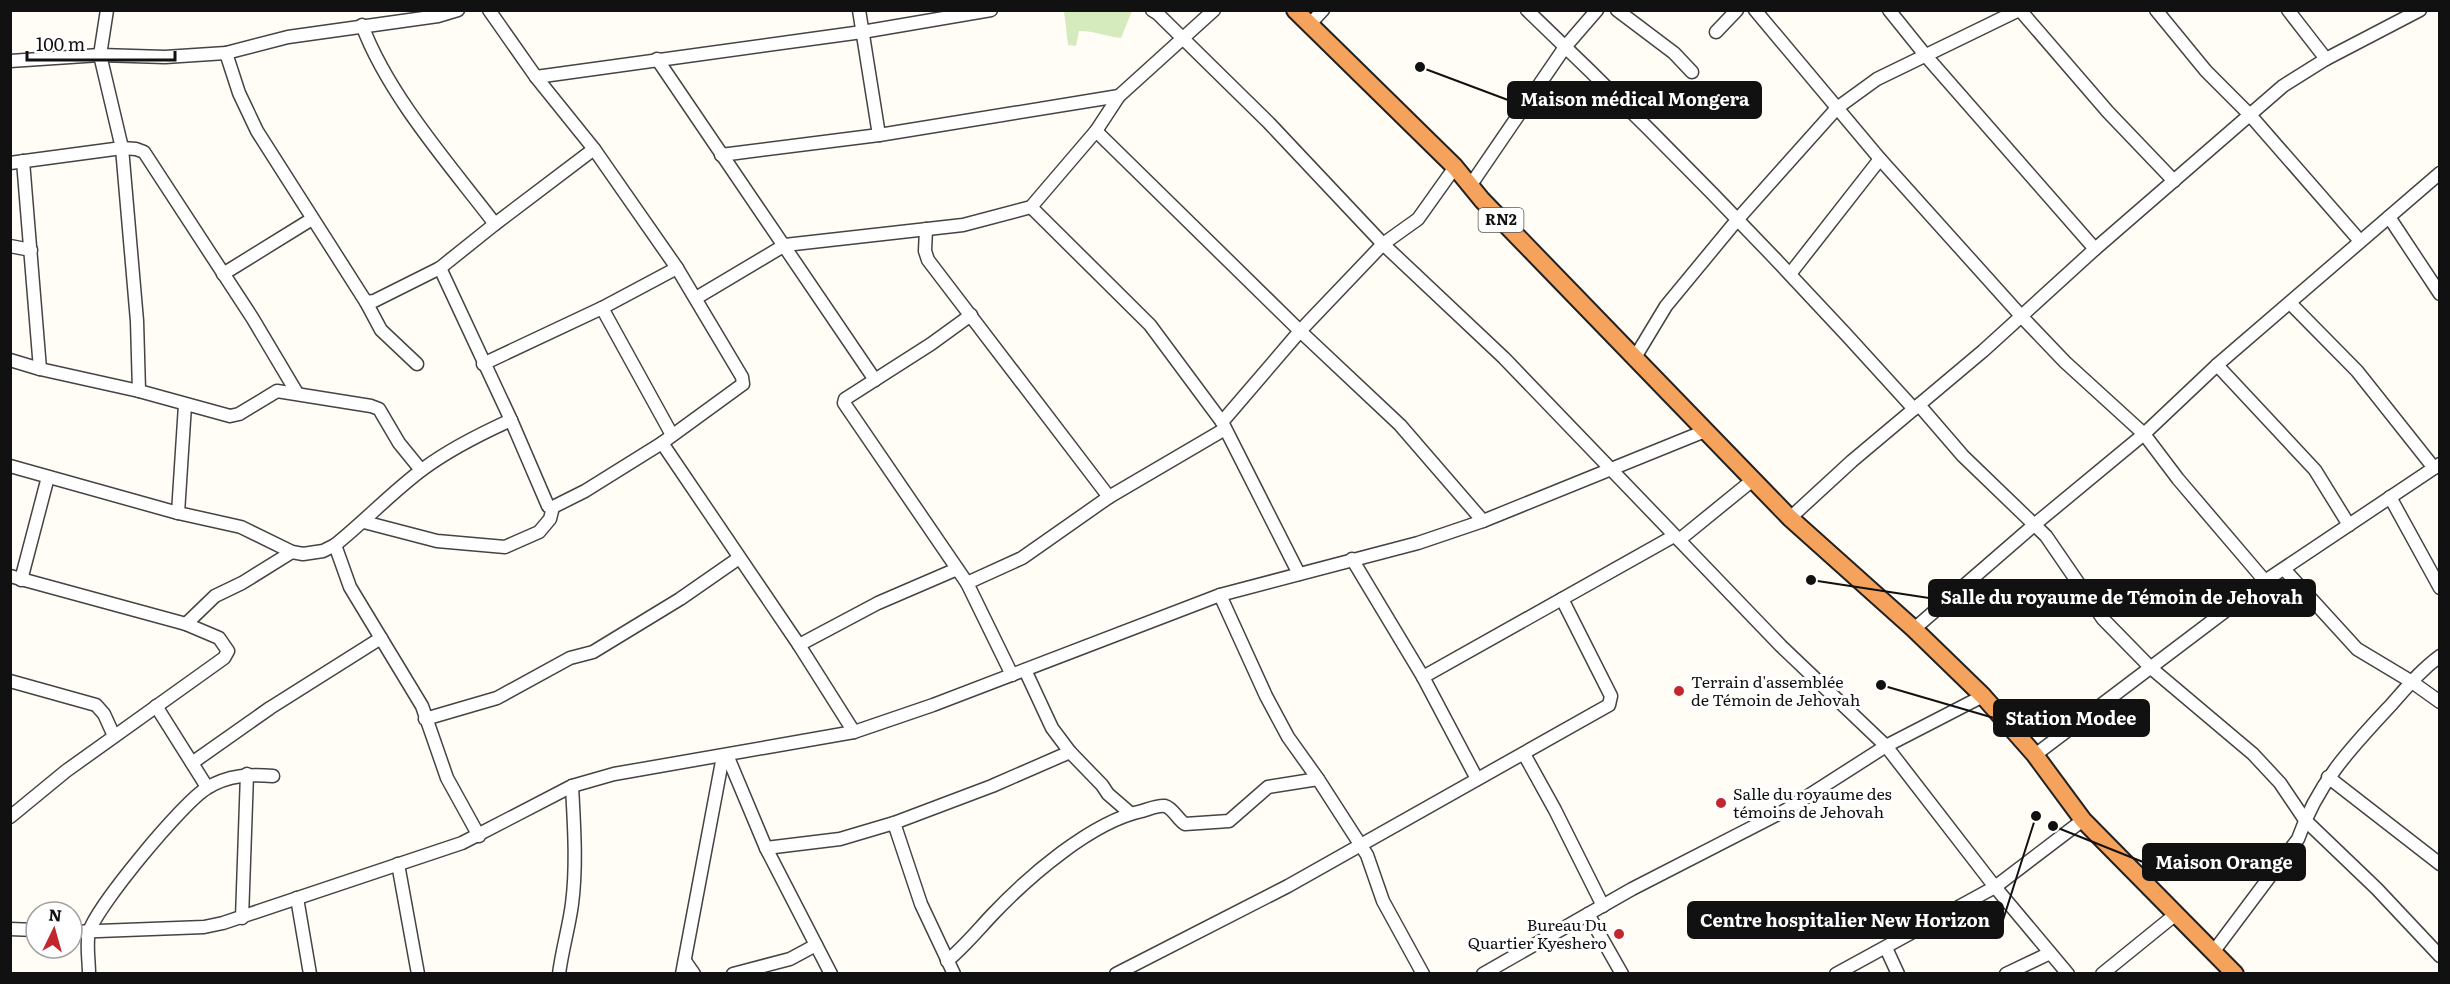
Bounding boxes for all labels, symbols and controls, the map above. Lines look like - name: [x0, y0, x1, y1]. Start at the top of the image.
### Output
- scale bar: [27, 24, 176, 62]
- text: 100 m: [36, 30, 85, 57]
- callout: Maison médical Mongera: [1508, 82, 1761, 118]
- text: Maison médical Mongera: [1521, 85, 1750, 112]
- road number: RN2: [1478, 208, 1524, 232]
- callout: Salle du royaume de Témoin de Jehovah: [1929, 580, 2315, 616]
- text: Salle du royaume de Témoin de Jehovah: [1941, 583, 2303, 610]
- place label: Terrain d'assemblée de Témoin de Jehovah: [1691, 669, 1861, 711]
- marker: Terrain d'assemblée de Témoin de Jehovah: [1672, 684, 1686, 698]
- callout: Station Modee: [1994, 700, 2149, 736]
- text: Station Modee: [2005, 704, 2137, 731]
- place label: Salle du royaume des témoins de Jehovah: [1733, 781, 1892, 823]
- marker: Salle du royaume des témoins de Jehovah: [1714, 796, 1728, 810]
- callout: Maison Orange: [2143, 844, 2305, 880]
- text: Maison Orange: [2155, 848, 2293, 875]
- north arrow: [24, 900, 84, 960]
- text: N: [48, 902, 63, 927]
- callout: Centre hospitalier New Horizon: [1688, 902, 2003, 938]
- text: Centre hospitalier New Horizon: [1700, 906, 1991, 933]
- place label: Bureau Du Quartier Kyeshero: [1468, 912, 1607, 954]
- marker: Bureau Du Quartier Kyeshero: [1612, 927, 1626, 941]

